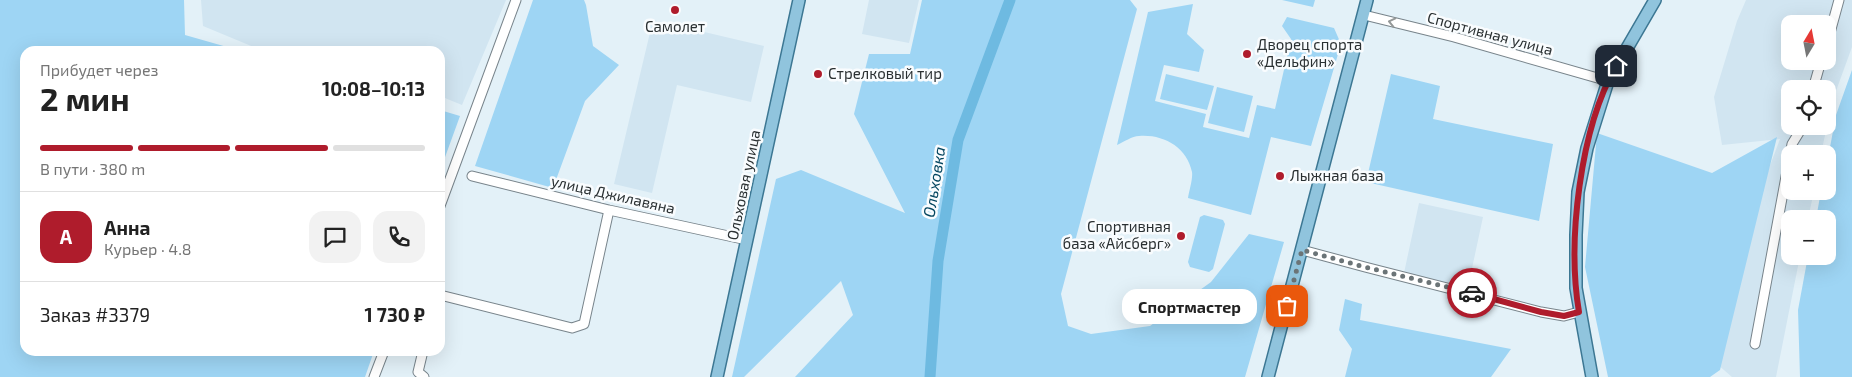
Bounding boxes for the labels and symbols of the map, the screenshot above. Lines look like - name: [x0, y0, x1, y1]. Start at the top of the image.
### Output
- marker: Самолет: [669, 4, 681, 16]
- street label: Спортивная улица: [1425, 8, 1555, 59]
- north arrow: [1781, 15, 1836, 70]
- place label: Самолет: [645, 17, 705, 35]
- one-way arrow: [1387, 17, 1396, 28]
- place label: Дворец спорта «Дельфин»: [1257, 35, 1362, 70]
- pin: [1595, 45, 1637, 87]
- marker: Дворец спорта «Дельфин»: [1241, 48, 1253, 60]
- place label: Стрелковый тир: [828, 64, 942, 82]
- marker: Стрелковый тир: [812, 68, 824, 80]
- street label: Ольховая улица: [723, 128, 764, 242]
- water label: Ольховка: [919, 145, 948, 219]
- place label: Лыжная база: [1290, 166, 1384, 184]
- marker: Лыжная база: [1274, 170, 1286, 182]
- street label: улица Джилавяна: [549, 171, 677, 218]
- place label: Спортивная база «Айсберг»: [1063, 217, 1171, 252]
- marker: Спортивная база «Айсберг»: [1175, 230, 1187, 242]
- courier: [1447, 268, 1497, 318]
- pin: [1266, 285, 1308, 327]
- callout: Спортмастер: [1122, 288, 1257, 324]

